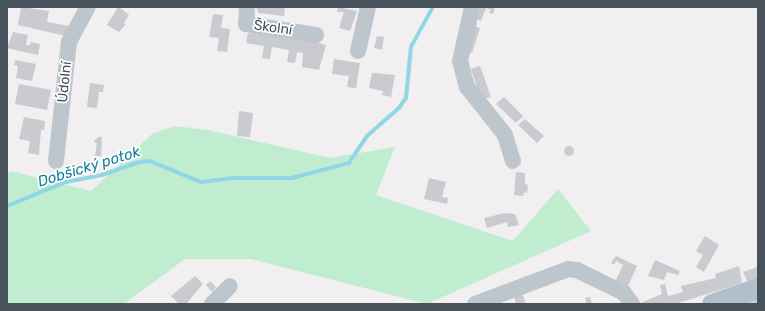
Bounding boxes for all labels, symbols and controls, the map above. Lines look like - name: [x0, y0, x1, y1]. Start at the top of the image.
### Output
- street label: Školní: [253, 17, 293, 39]
- street label: Údolní: [54, 61, 76, 103]
- water label: Dobšický potok: [35, 143, 143, 191]

